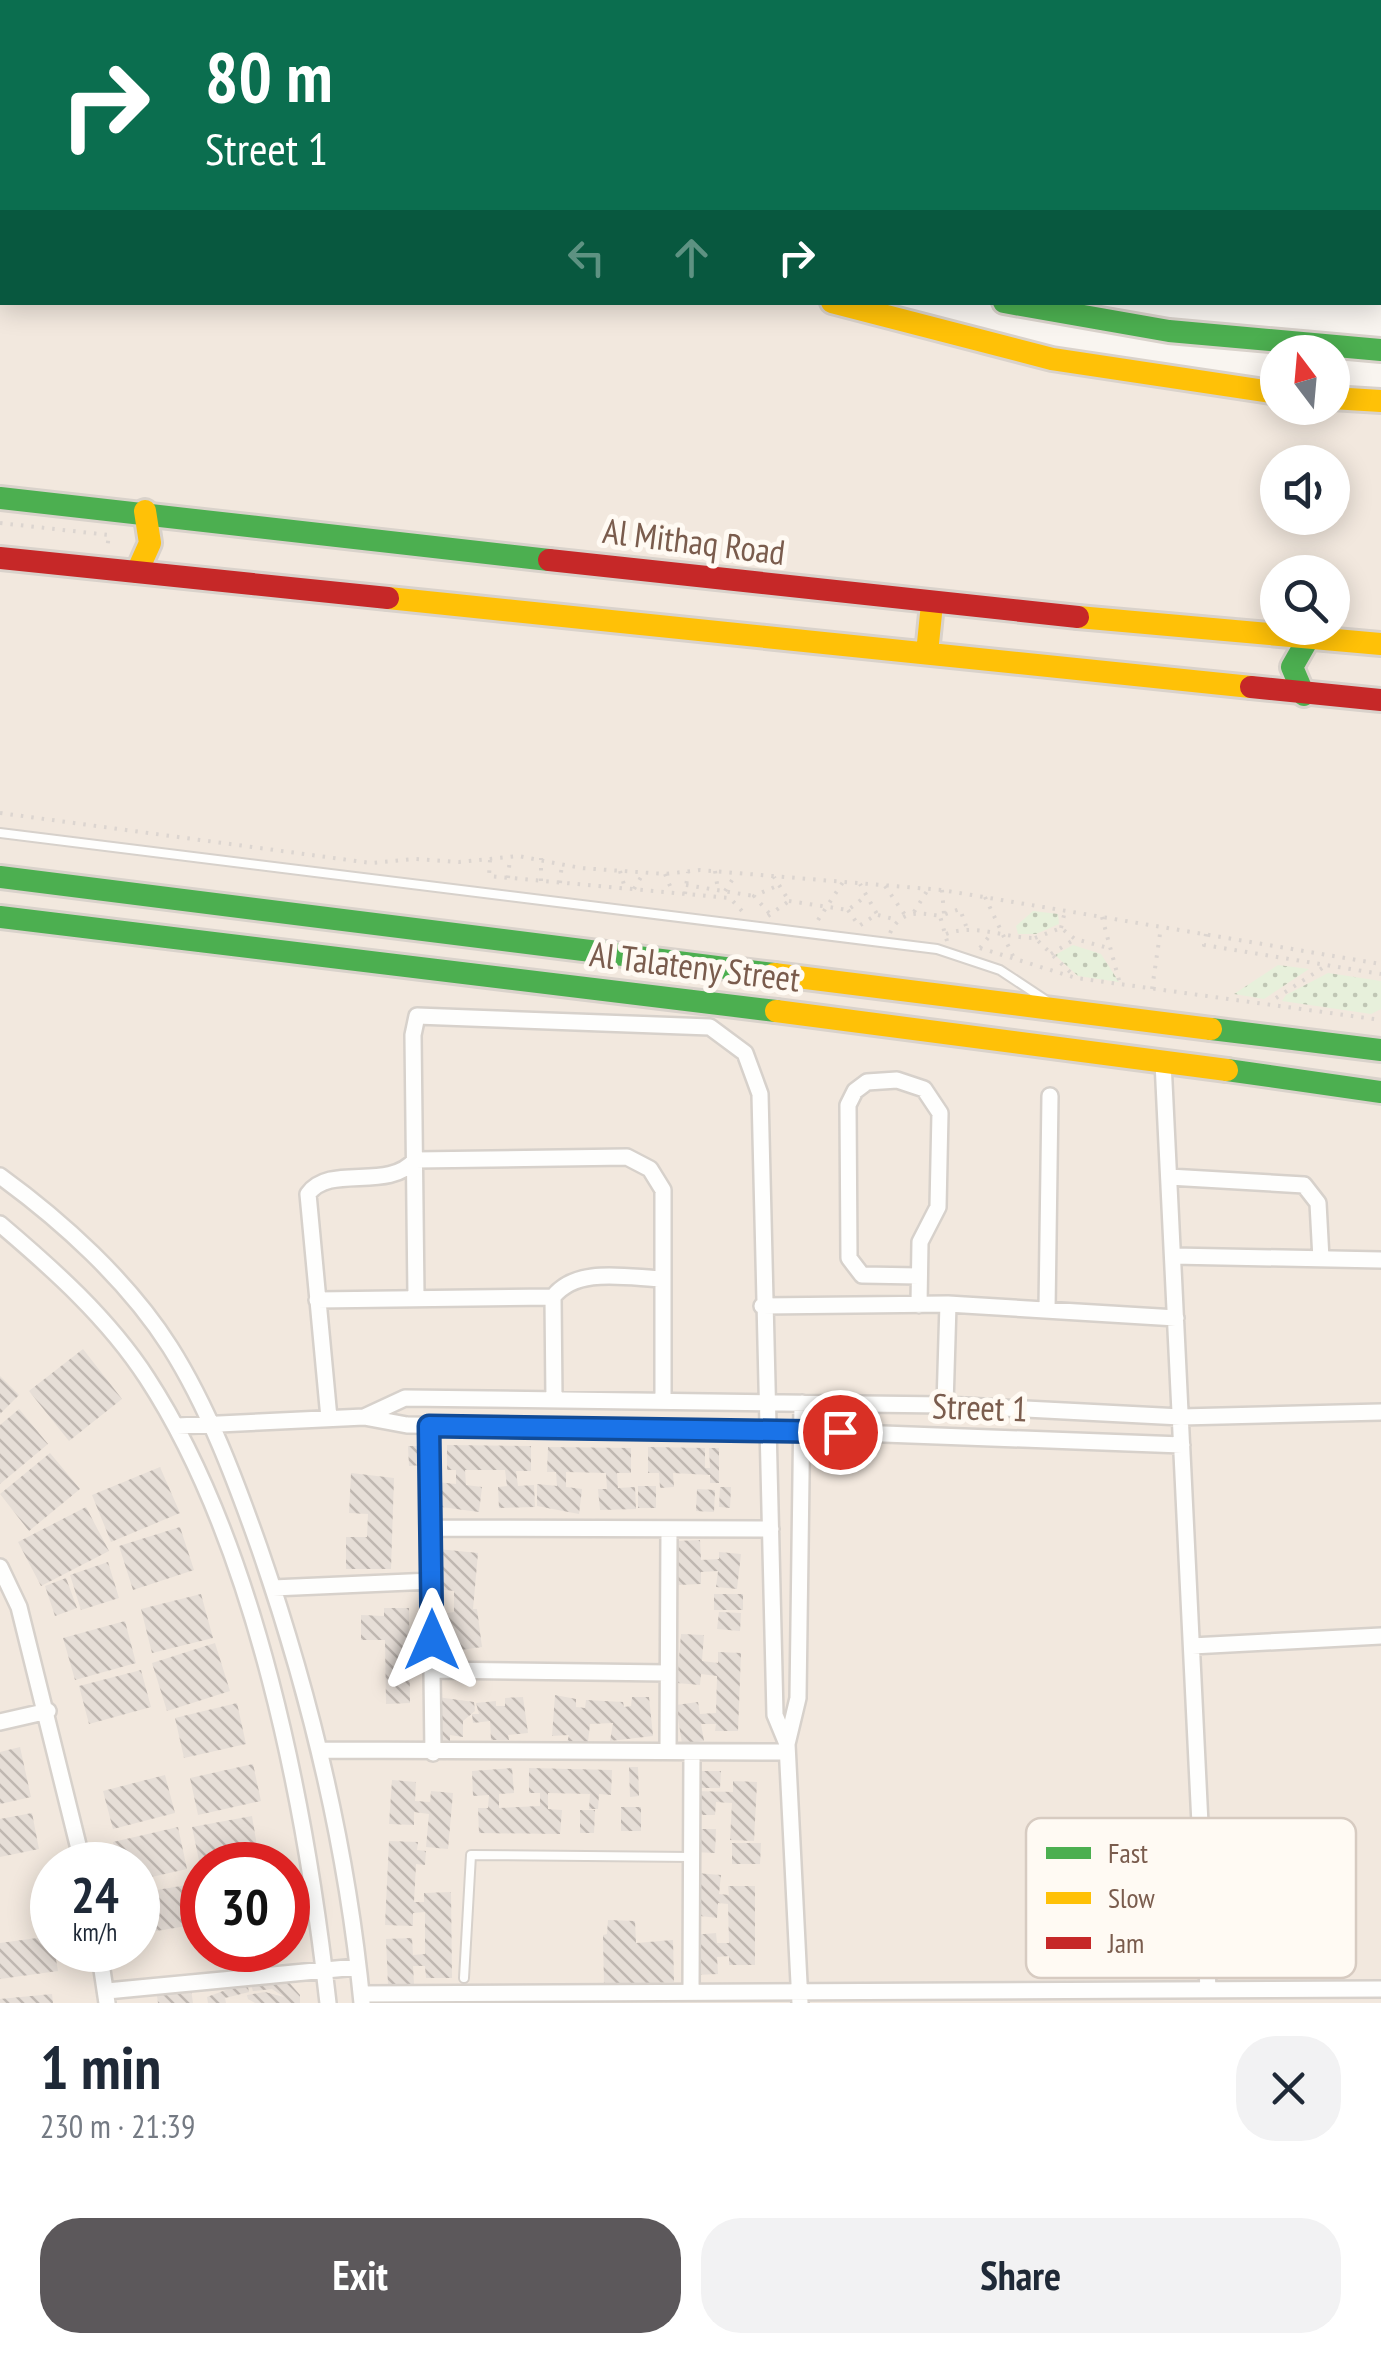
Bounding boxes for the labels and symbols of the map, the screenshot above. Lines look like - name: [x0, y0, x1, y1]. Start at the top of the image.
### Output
- north arrow: [1260, 335, 1350, 425]
- street label: Al Mithaq Road: [600, 507, 788, 575]
- street label: Al Talateny Street: [587, 930, 803, 1002]
- street label: Street 1: [931, 1382, 1029, 1432]
- pin: [798, 1390, 883, 1475]
- position arrow: [380, 1588, 484, 1692]
- legend: [1026, 1818, 1356, 1978]
- text: Fast: [1108, 1834, 1148, 1871]
- speed limit sign: 30: [180, 1842, 310, 1972]
- text: Slow: [1108, 1879, 1155, 1916]
- text: Jam: [1107, 1924, 1144, 1961]

